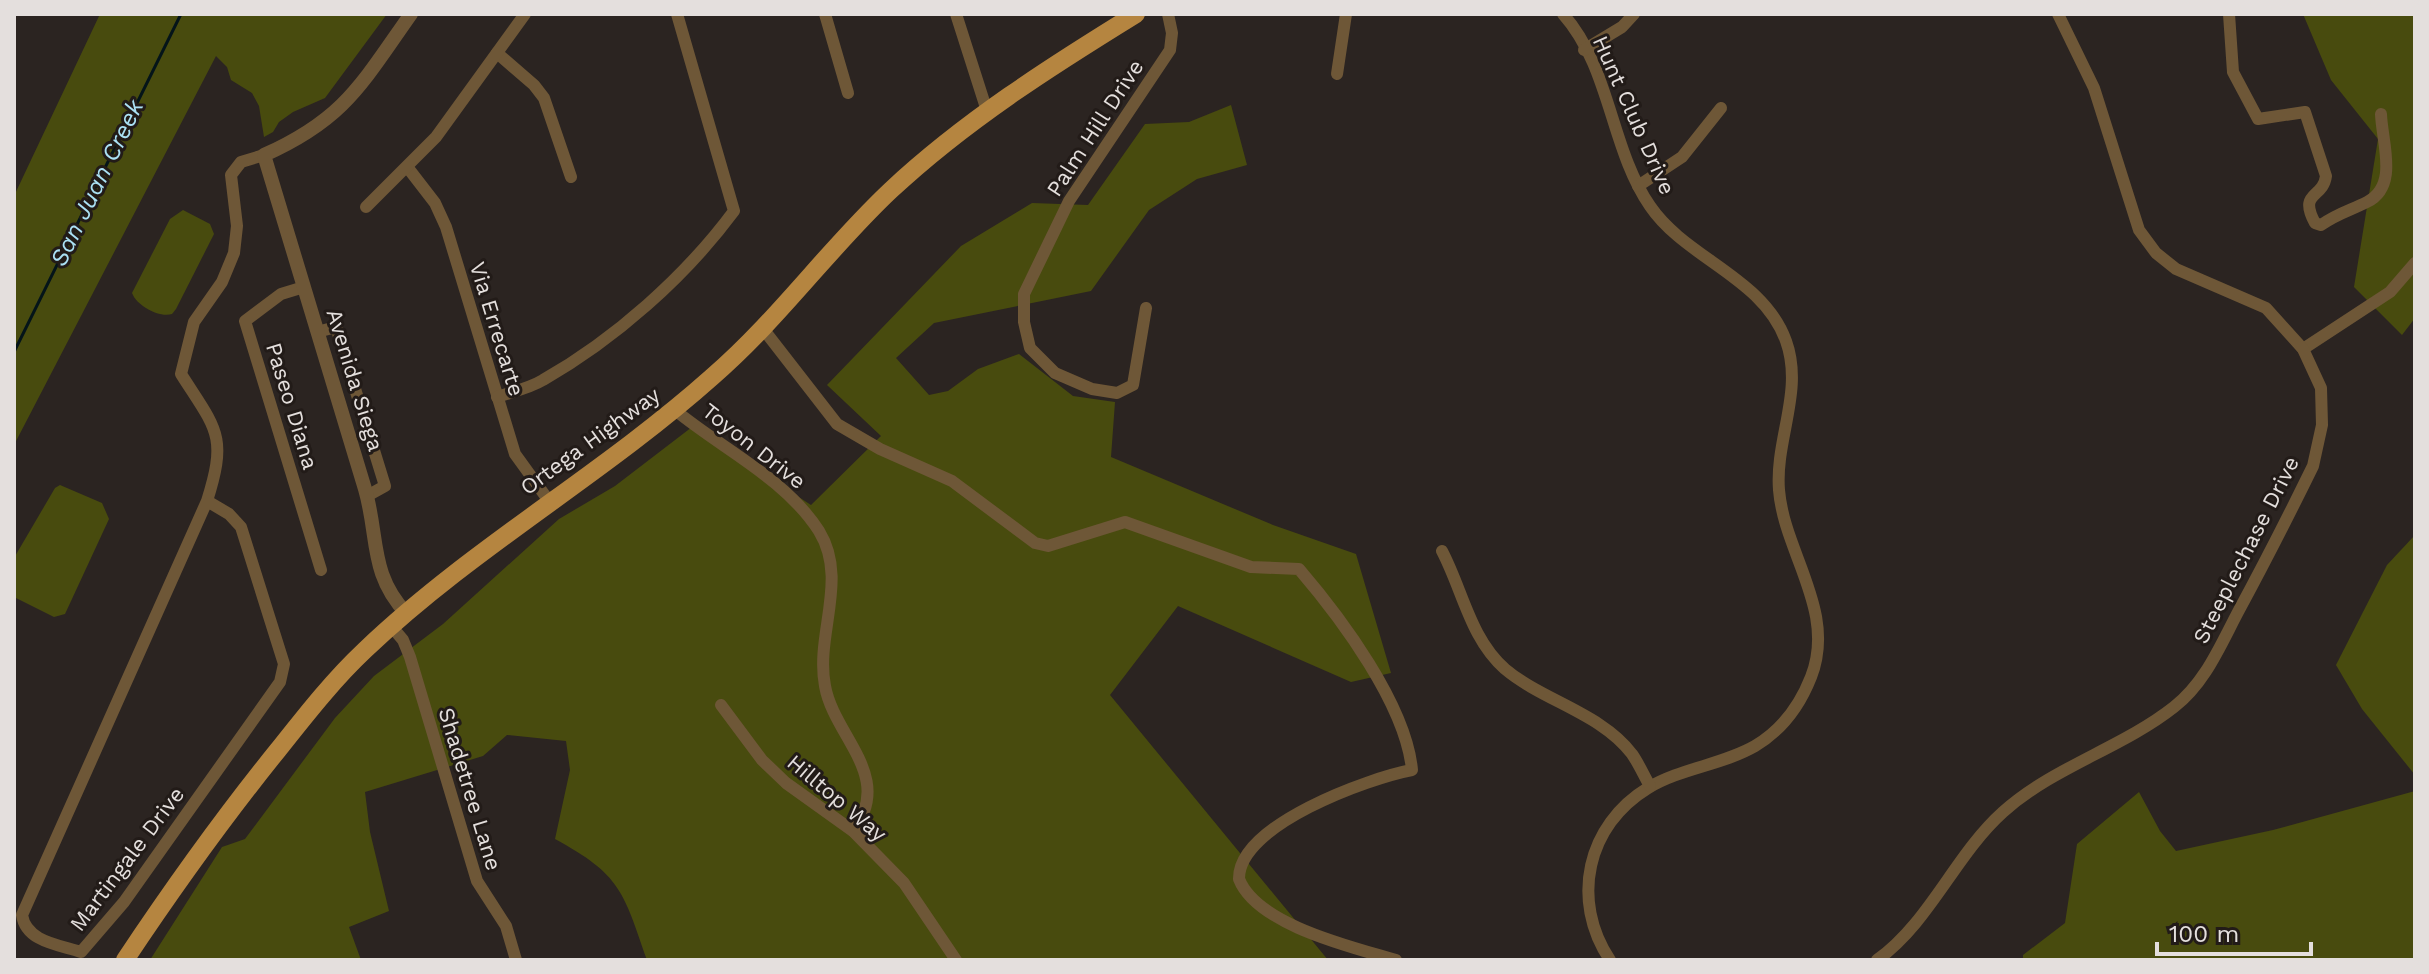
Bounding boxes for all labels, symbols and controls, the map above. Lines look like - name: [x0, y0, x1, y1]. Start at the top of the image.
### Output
- street label: Hunt Club Drive: [1588, 32, 1680, 198]
- street label: Palm Hill Drive: [1041, 55, 1149, 201]
- water label: San Juan Creek: [44, 94, 150, 271]
- street label: Via Errecarte: [465, 259, 529, 399]
- street label: Avenida Siega: [322, 306, 388, 454]
- street label: Paseo Diana: [261, 340, 323, 472]
- street label: Ortega Highway: [515, 382, 665, 500]
- street label: Toyon Drive: [697, 398, 811, 494]
- street label: Steeplechase Drive: [2188, 452, 2304, 648]
- street label: Shadetree Lane: [433, 705, 507, 873]
- street label: Hilltop Way: [782, 749, 892, 847]
- street label: Martingale Drive: [65, 782, 189, 936]
- scale bar: [2157, 906, 2311, 956]
- text: 100 m: [2169, 920, 2239, 948]

